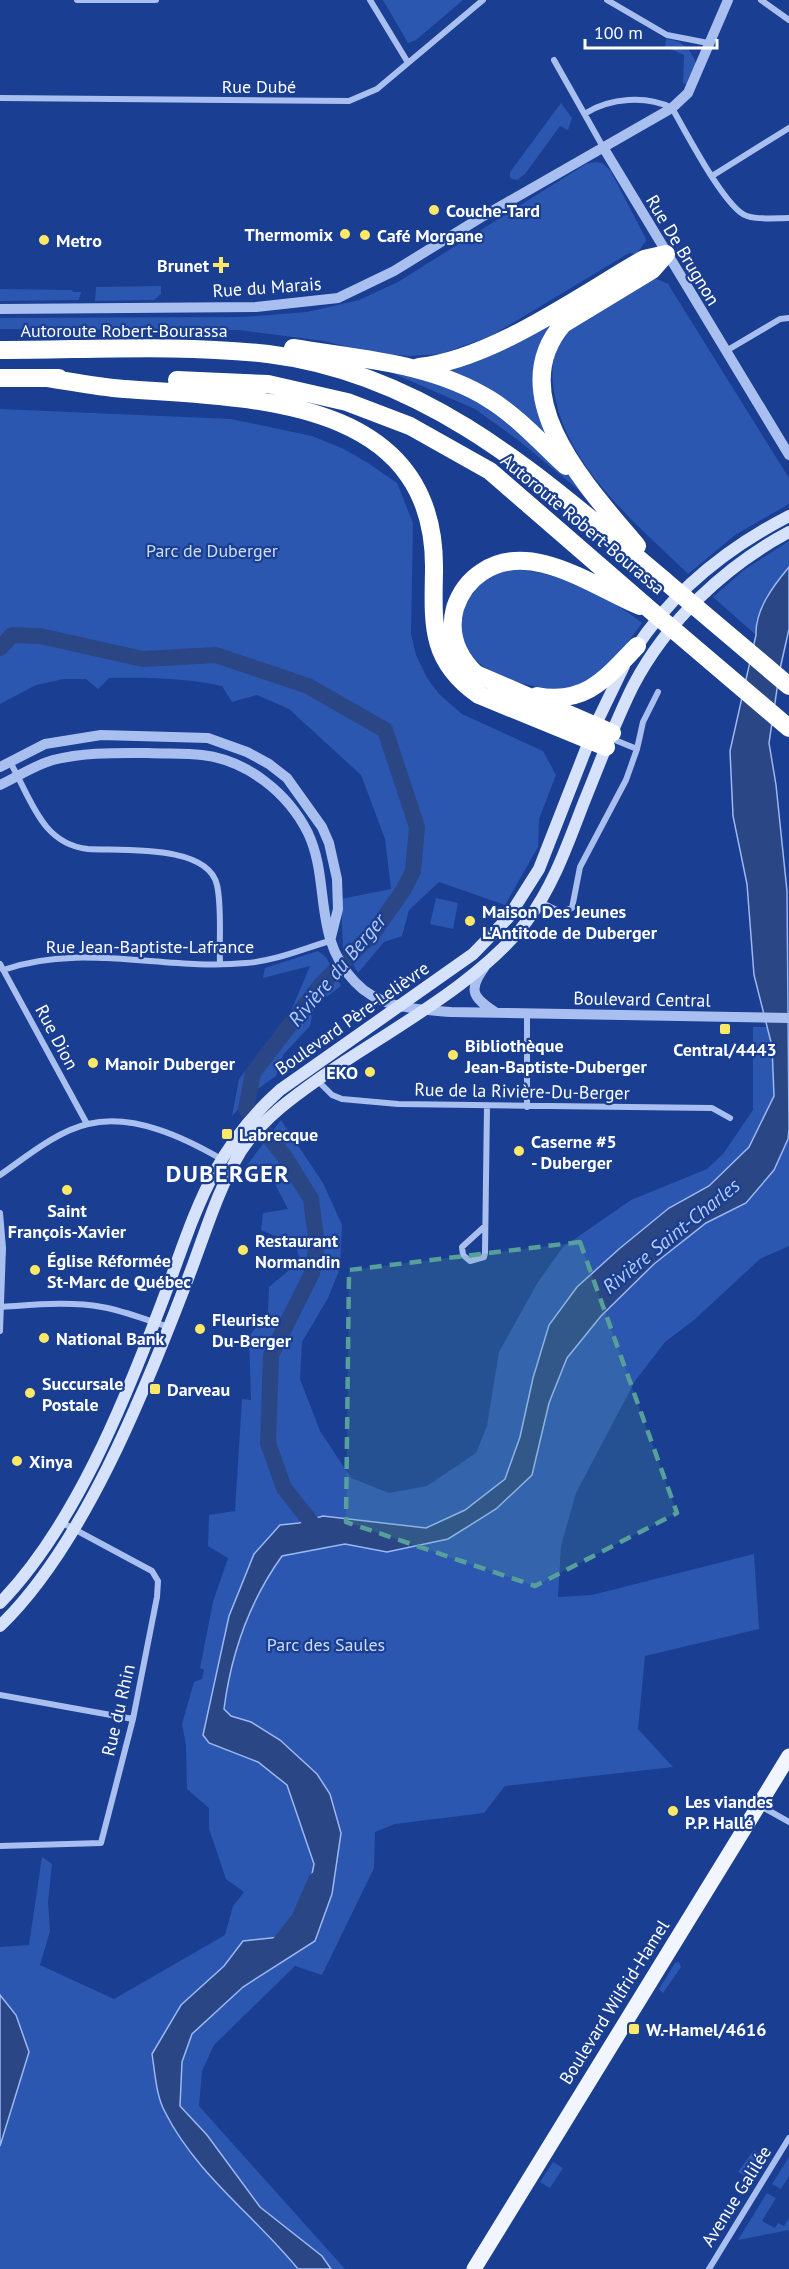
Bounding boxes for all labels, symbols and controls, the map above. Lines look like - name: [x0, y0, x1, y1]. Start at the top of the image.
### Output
- scale bar: [585, 12, 717, 50]
- text: 100 m: [594, 21, 643, 44]
- street label: Rue Dubé: [222, 75, 296, 98]
- street label: Rue De Brugnon: [641, 190, 725, 310]
- place label: Couche-Tard: [446, 199, 540, 222]
- marker: Couche-Tard: [427, 203, 441, 217]
- place label: Thermomix: [245, 223, 334, 246]
- place label: Café Morgane: [377, 224, 483, 247]
- marker: Thermomix: [338, 227, 352, 241]
- marker: Café Morgane: [358, 228, 372, 242]
- place label: Metro: [56, 229, 102, 252]
- marker: Metro: [37, 233, 51, 247]
- place label: Brunet: [157, 254, 210, 277]
- marker: Brunet: [214, 258, 228, 272]
- street label: Rue du Marais: [212, 272, 322, 302]
- street label: Autoroute Robert-Bourassa: [20, 319, 228, 342]
- street label: Autoroute Robert-Bourassa: [496, 449, 670, 599]
- park label: Parc de Duberger: [146, 539, 278, 562]
- place label: Maison Des Jeunes L'Antitode de Duberger: [482, 900, 658, 944]
- water label: Rivière du Berger: [282, 907, 393, 1032]
- marker: Maison Des Jeunes L'Antitode de Duberger: [463, 914, 477, 928]
- street label: Rue Jean-Baptiste-Lafrance: [46, 935, 254, 958]
- street label: Boulevard Père-Lelièvre: [271, 956, 433, 1080]
- street label: Boulevard Central: [573, 986, 711, 1012]
- street label: Rue Dion: [30, 1001, 84, 1073]
- marker: Central/4443: [718, 1022, 732, 1036]
- place label: Bibliothèque Jean-Baptiste-Duberger: [464, 1034, 647, 1078]
- place label: Central/4443: [673, 1038, 777, 1061]
- marker: Bibliothèque Jean-Baptiste-Duberger: [446, 1048, 460, 1062]
- place label: Manoir Duberger: [105, 1052, 236, 1075]
- marker: Manoir Duberger: [86, 1056, 100, 1070]
- place label: EKO: [326, 1061, 358, 1084]
- marker: EKO: [363, 1065, 377, 1079]
- street label: Rue de la Rivière-Du-Berger: [414, 1078, 630, 1104]
- place label: Labrecque: [239, 1123, 318, 1146]
- marker: Labrecque: [220, 1127, 234, 1141]
- place label: Caserne #5 - Duberger: [531, 1130, 617, 1174]
- marker: Caserne #5 - Duberger: [512, 1144, 526, 1158]
- district label: DUBERGER: [166, 1158, 290, 1189]
- water label: Rivière Saint-Charles: [597, 1172, 745, 1299]
- marker: Saint François-Xavier: [60, 1183, 74, 1197]
- place label: Saint François-Xavier: [8, 1199, 127, 1243]
- place label: Restaurant Normandin: [255, 1229, 340, 1273]
- marker: Restaurant Normandin: [236, 1243, 250, 1257]
- place label: Église Réformée St-Marc de Québec: [47, 1249, 191, 1293]
- marker: Église Réformée St-Marc de Québec: [28, 1263, 42, 1277]
- place label: Fleuriste Du-Berger: [212, 1308, 292, 1352]
- marker: Fleuriste Du-Berger: [193, 1322, 207, 1336]
- place label: National Bank: [56, 1327, 165, 1350]
- marker: National Bank: [37, 1331, 51, 1345]
- place label: Succursale Postale: [42, 1372, 123, 1416]
- place label: Darveau: [167, 1378, 230, 1401]
- marker: Darveau: [148, 1382, 162, 1396]
- marker: Succursale Postale: [23, 1386, 37, 1400]
- place label: Xinya: [29, 1450, 73, 1473]
- marker: Xinya: [10, 1454, 24, 1468]
- park label: Parc des Saules: [267, 1633, 385, 1656]
- street label: Rue du Rhin: [96, 1662, 140, 1758]
- place label: Les viandes P.P. Hallé: [685, 1790, 774, 1834]
- marker: Les viandes P.P. Hallé: [666, 1804, 680, 1818]
- street label: Boulevard Wilfrid-Hamel: [554, 1915, 674, 2088]
- place label: W.-Hamel/4616: [646, 2018, 767, 2041]
- marker: W.-Hamel/4616: [627, 2022, 641, 2036]
- street label: Avenue Galilée: [696, 2141, 776, 2251]

